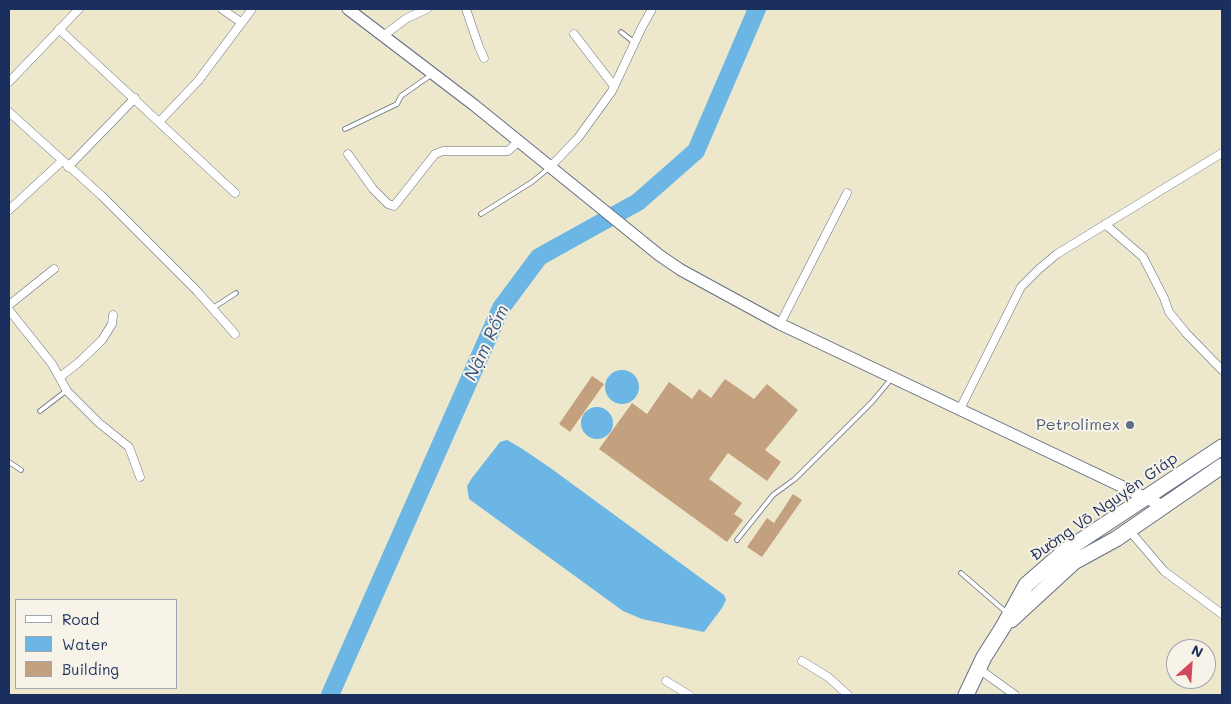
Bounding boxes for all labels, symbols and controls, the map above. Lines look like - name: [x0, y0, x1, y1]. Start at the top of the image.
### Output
- water label: Nậm Rốm: [460, 302, 514, 384]
- place label: Petrolimex: [1036, 415, 1120, 435]
- marker: Petrolimex: [1124, 419, 1136, 431]
- street label: Đường Võ Nguyên Giáp: [1027, 449, 1181, 565]
- legend: [15, 599, 178, 689]
- text: Road: [62, 609, 99, 629]
- text: Water: [62, 634, 108, 654]
- north arrow: [1166, 639, 1216, 689]
- text: N: [1188, 640, 1206, 662]
- text: Building: [62, 659, 119, 679]

